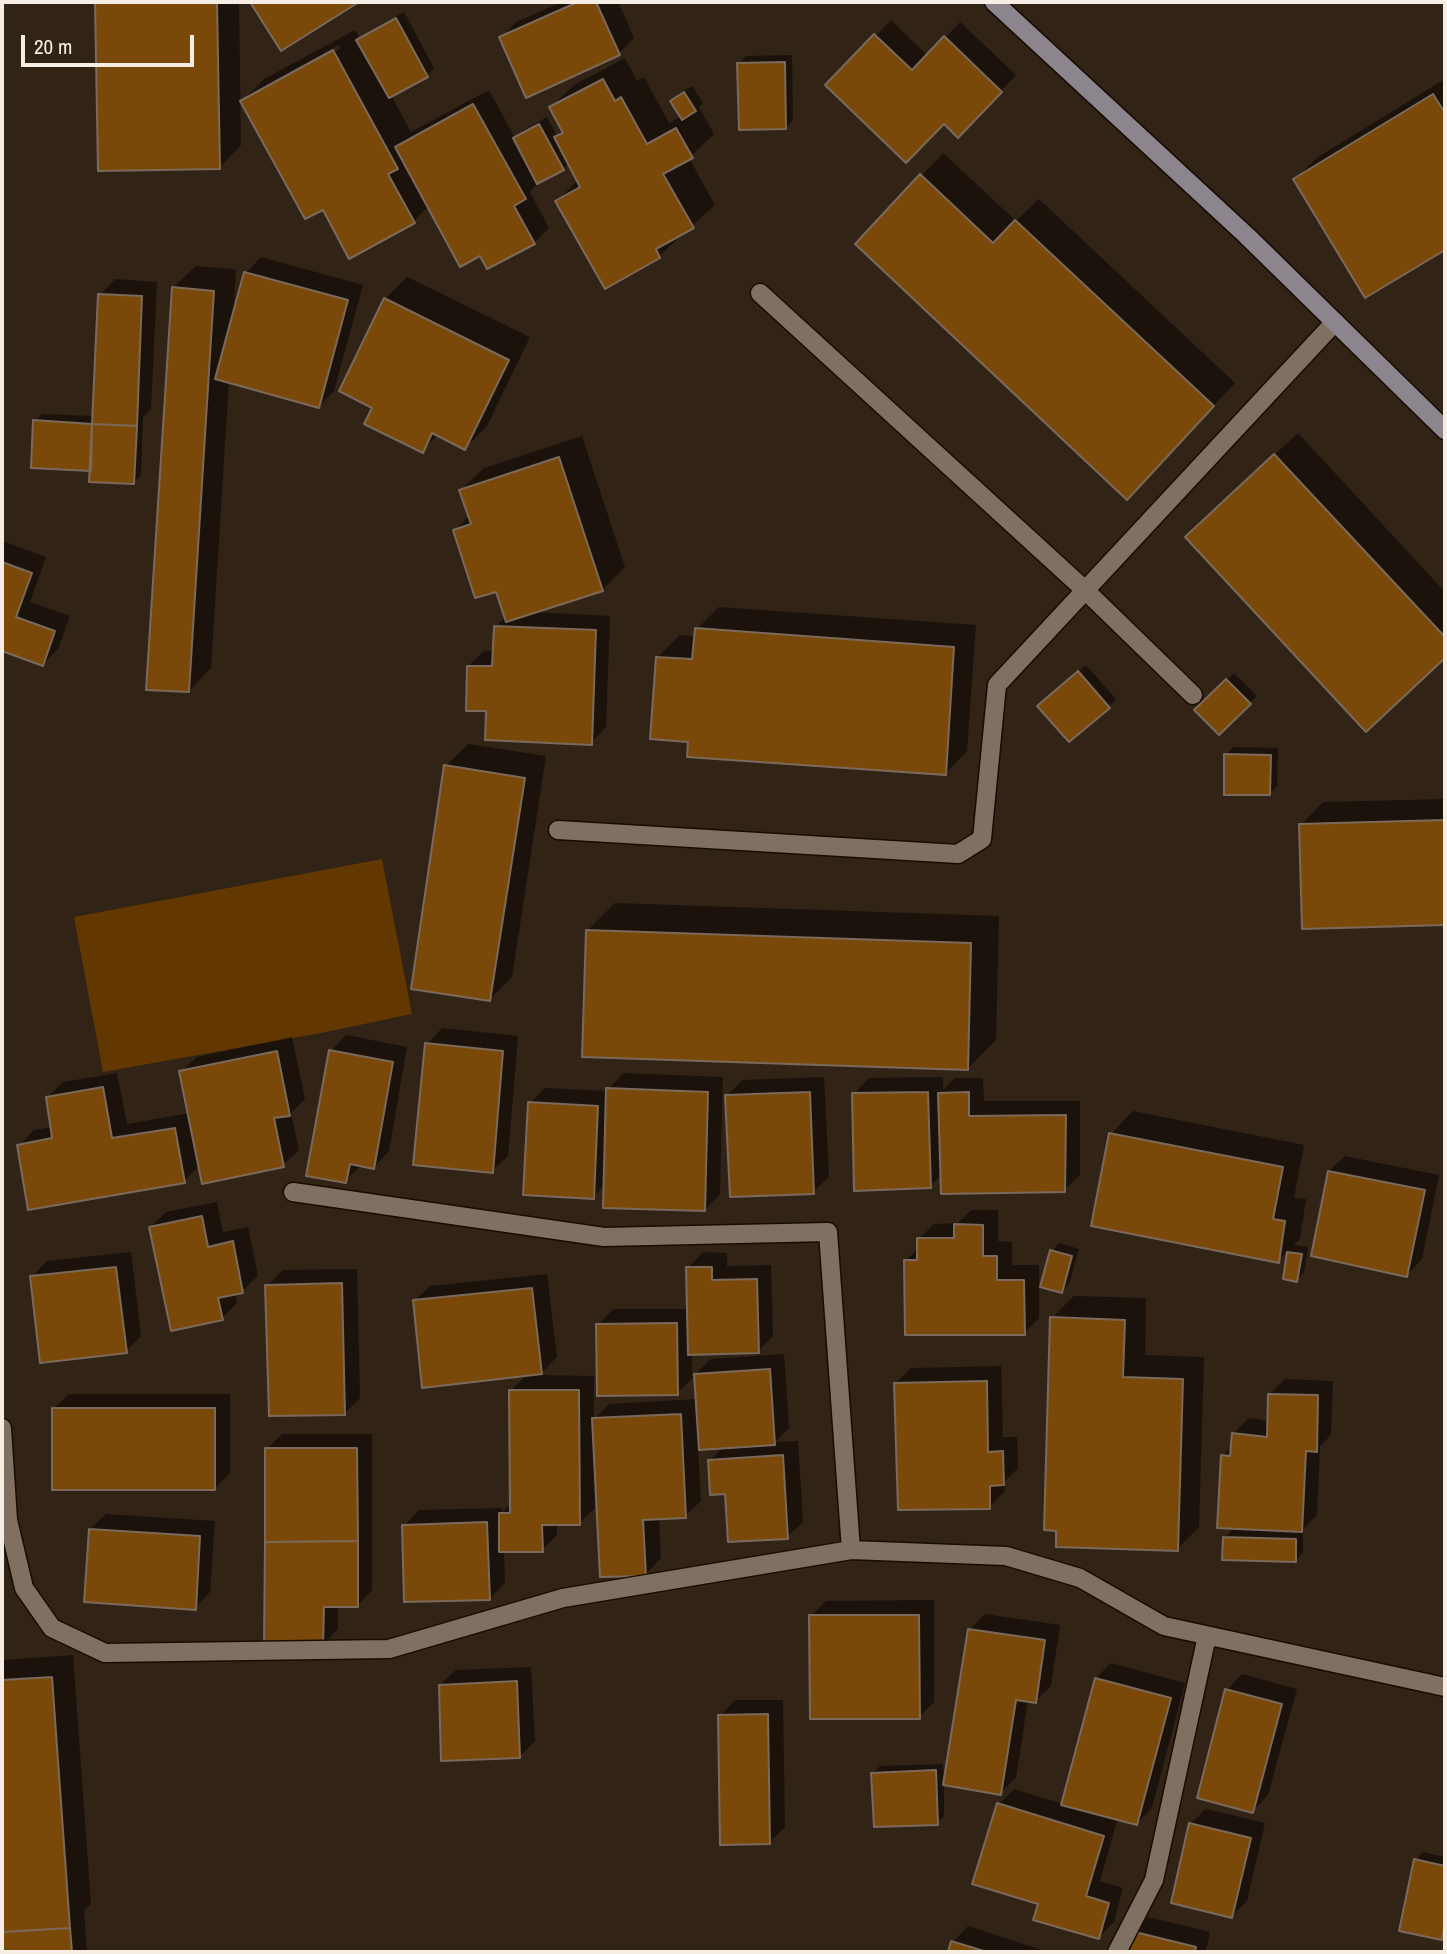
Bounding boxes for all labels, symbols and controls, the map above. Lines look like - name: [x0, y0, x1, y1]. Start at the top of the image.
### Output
- scale bar: [24, 21, 198, 65]
- text: 20 m: [34, 32, 72, 61]

